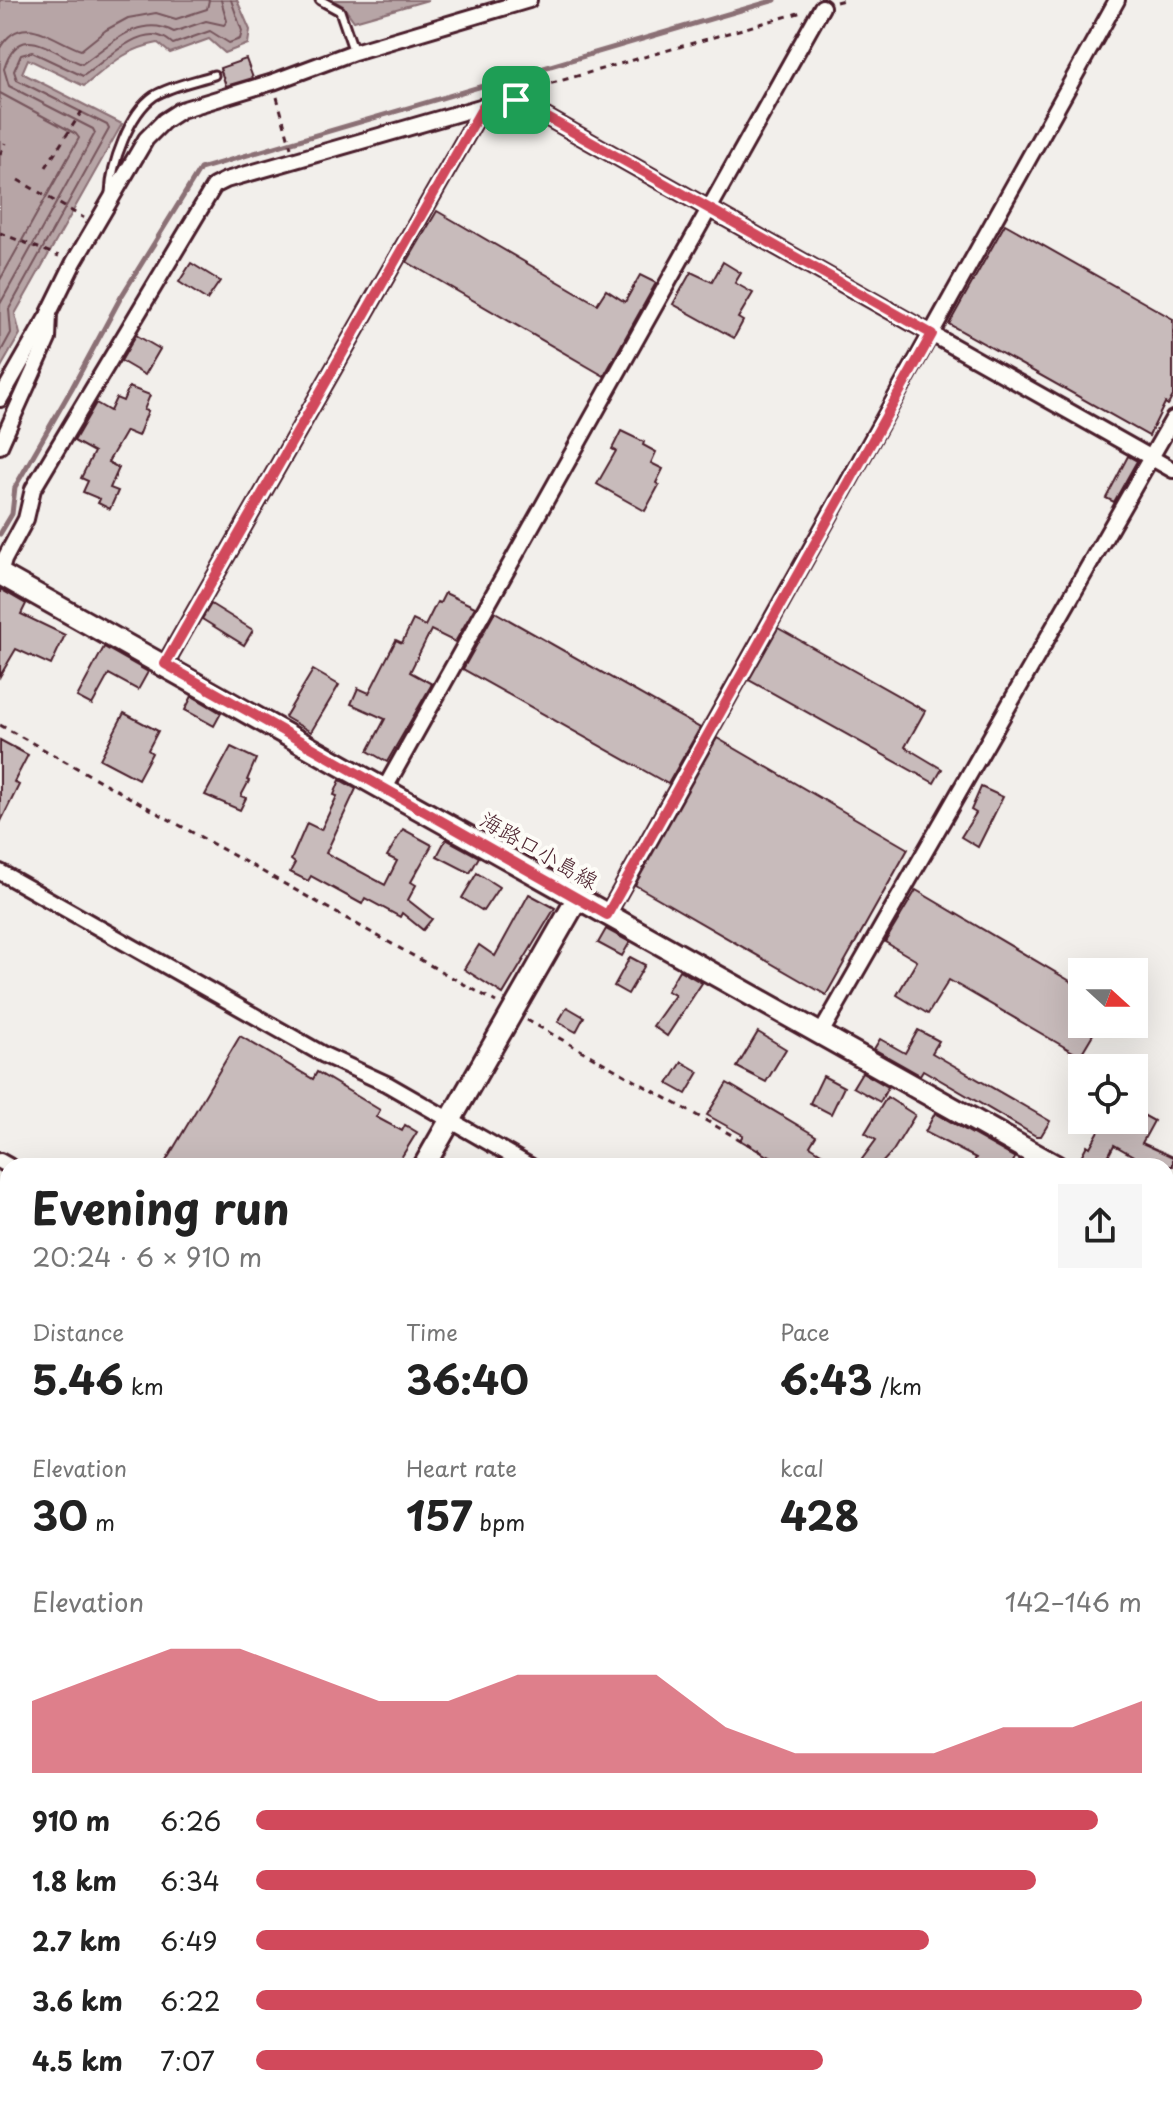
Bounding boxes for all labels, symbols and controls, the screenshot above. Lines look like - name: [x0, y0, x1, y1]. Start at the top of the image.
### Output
- pin: [482, 66, 550, 134]
- icon: arrive: [494, 78, 538, 122]
- street label: 海路口小島線: [475, 802, 605, 896]
- north arrow: [1068, 958, 1148, 1038]
- map controls: [1068, 958, 1148, 1134]
- button: locate: [1068, 1054, 1148, 1134]
- text: Evening run: [32, 1174, 290, 1240]
- button: share: [1058, 1184, 1142, 1268]
- text: 20:24 · 6 × 910 m: [32, 1237, 262, 1276]
- text: Distance: [32, 1315, 124, 1348]
- text: Time: [406, 1315, 458, 1348]
- text: Pace: [780, 1315, 830, 1348]
- text: 5.46: [32, 1348, 124, 1409]
- text: 36:40: [406, 1348, 529, 1409]
- text: 6:43: [780, 1348, 873, 1409]
- text: km: [124, 1369, 164, 1402]
- text: /km: [873, 1369, 922, 1402]
- text: Elevation: [32, 1451, 127, 1484]
- text: Heart rate: [406, 1451, 517, 1484]
- text: kcal: [780, 1451, 824, 1484]
- text: 30: [32, 1484, 88, 1545]
- text: 157: [406, 1484, 472, 1545]
- text: 428: [780, 1484, 859, 1545]
- text: m: [88, 1505, 115, 1538]
- text: bpm: [472, 1505, 525, 1538]
- text: Elevation: [32, 1582, 144, 1621]
- text: 142–146 m: [1005, 1582, 1142, 1621]
- text: 910 m: [32, 1801, 110, 1840]
- text: 6:26: [160, 1801, 221, 1840]
- text: 1.8 km: [32, 1861, 117, 1900]
- text: 6:34: [160, 1861, 220, 1900]
- text: 2.7 km: [32, 1921, 121, 1960]
- text: 6:49: [160, 1921, 218, 1960]
- text: 3.6 km: [32, 1981, 123, 2020]
- text: 6:22: [160, 1981, 221, 2020]
- text: 4.5 km: [32, 2041, 123, 2080]
- text: 7:07: [160, 2041, 215, 2080]

